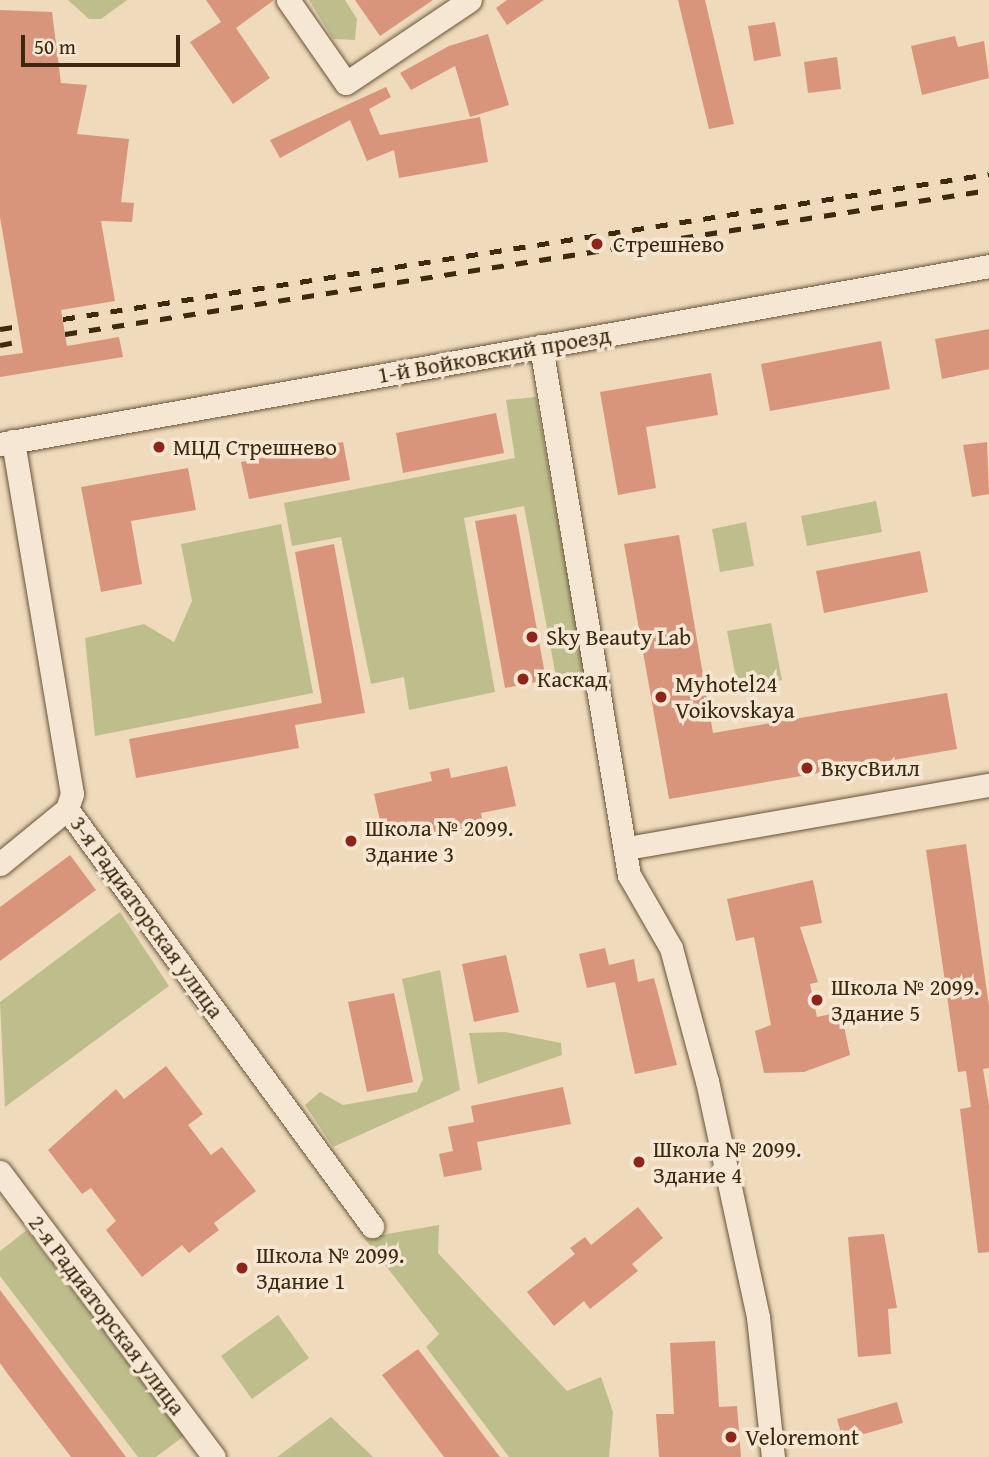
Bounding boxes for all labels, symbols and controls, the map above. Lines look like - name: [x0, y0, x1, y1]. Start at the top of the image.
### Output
- scale bar: [24, 21, 184, 65]
- text: 50 m: [34, 31, 76, 62]
- place label: Стрешнево: [613, 230, 724, 258]
- marker: Стрешнево: [587, 234, 607, 254]
- street label: 1-й Войковский проезд: [375, 321, 613, 389]
- place label: МЦД Стрешнево: [173, 433, 337, 461]
- marker: МЦД Стрешнево: [151, 439, 167, 455]
- place label: Sky Beauty Lab: [546, 623, 691, 651]
- marker: Sky Beauty Lab: [524, 629, 540, 645]
- place label: Каскад: [537, 665, 608, 693]
- place label: Myhotel24 Voikovskaya: [675, 670, 795, 724]
- marker: Каскад: [515, 671, 531, 687]
- marker: Myhotel24 Voikovskaya: [653, 689, 669, 705]
- place label: ВкусВилл: [821, 754, 920, 782]
- marker: ВкусВилл: [799, 760, 815, 776]
- street label: 3-я Радиаторская улица: [64, 810, 230, 1024]
- place label: Школа № 2099. Здание 3: [365, 814, 513, 868]
- marker: Школа № 2099. Здание 3: [343, 833, 359, 849]
- place label: Школа № 2099. Здание 5: [831, 973, 979, 1027]
- marker: Школа № 2099. Здание 5: [809, 992, 825, 1008]
- place label: Школа № 2099. Здание 4: [653, 1135, 801, 1189]
- marker: Школа № 2099. Здание 4: [631, 1154, 647, 1170]
- street label: 2-я Радиаторская улица: [23, 1210, 191, 1420]
- place label: Школа № 2099. Здание 1: [256, 1241, 404, 1295]
- marker: Школа № 2099. Здание 1: [234, 1260, 250, 1276]
- place label: Veloremont: [745, 1423, 859, 1451]
- marker: Veloremont: [723, 1429, 739, 1445]

